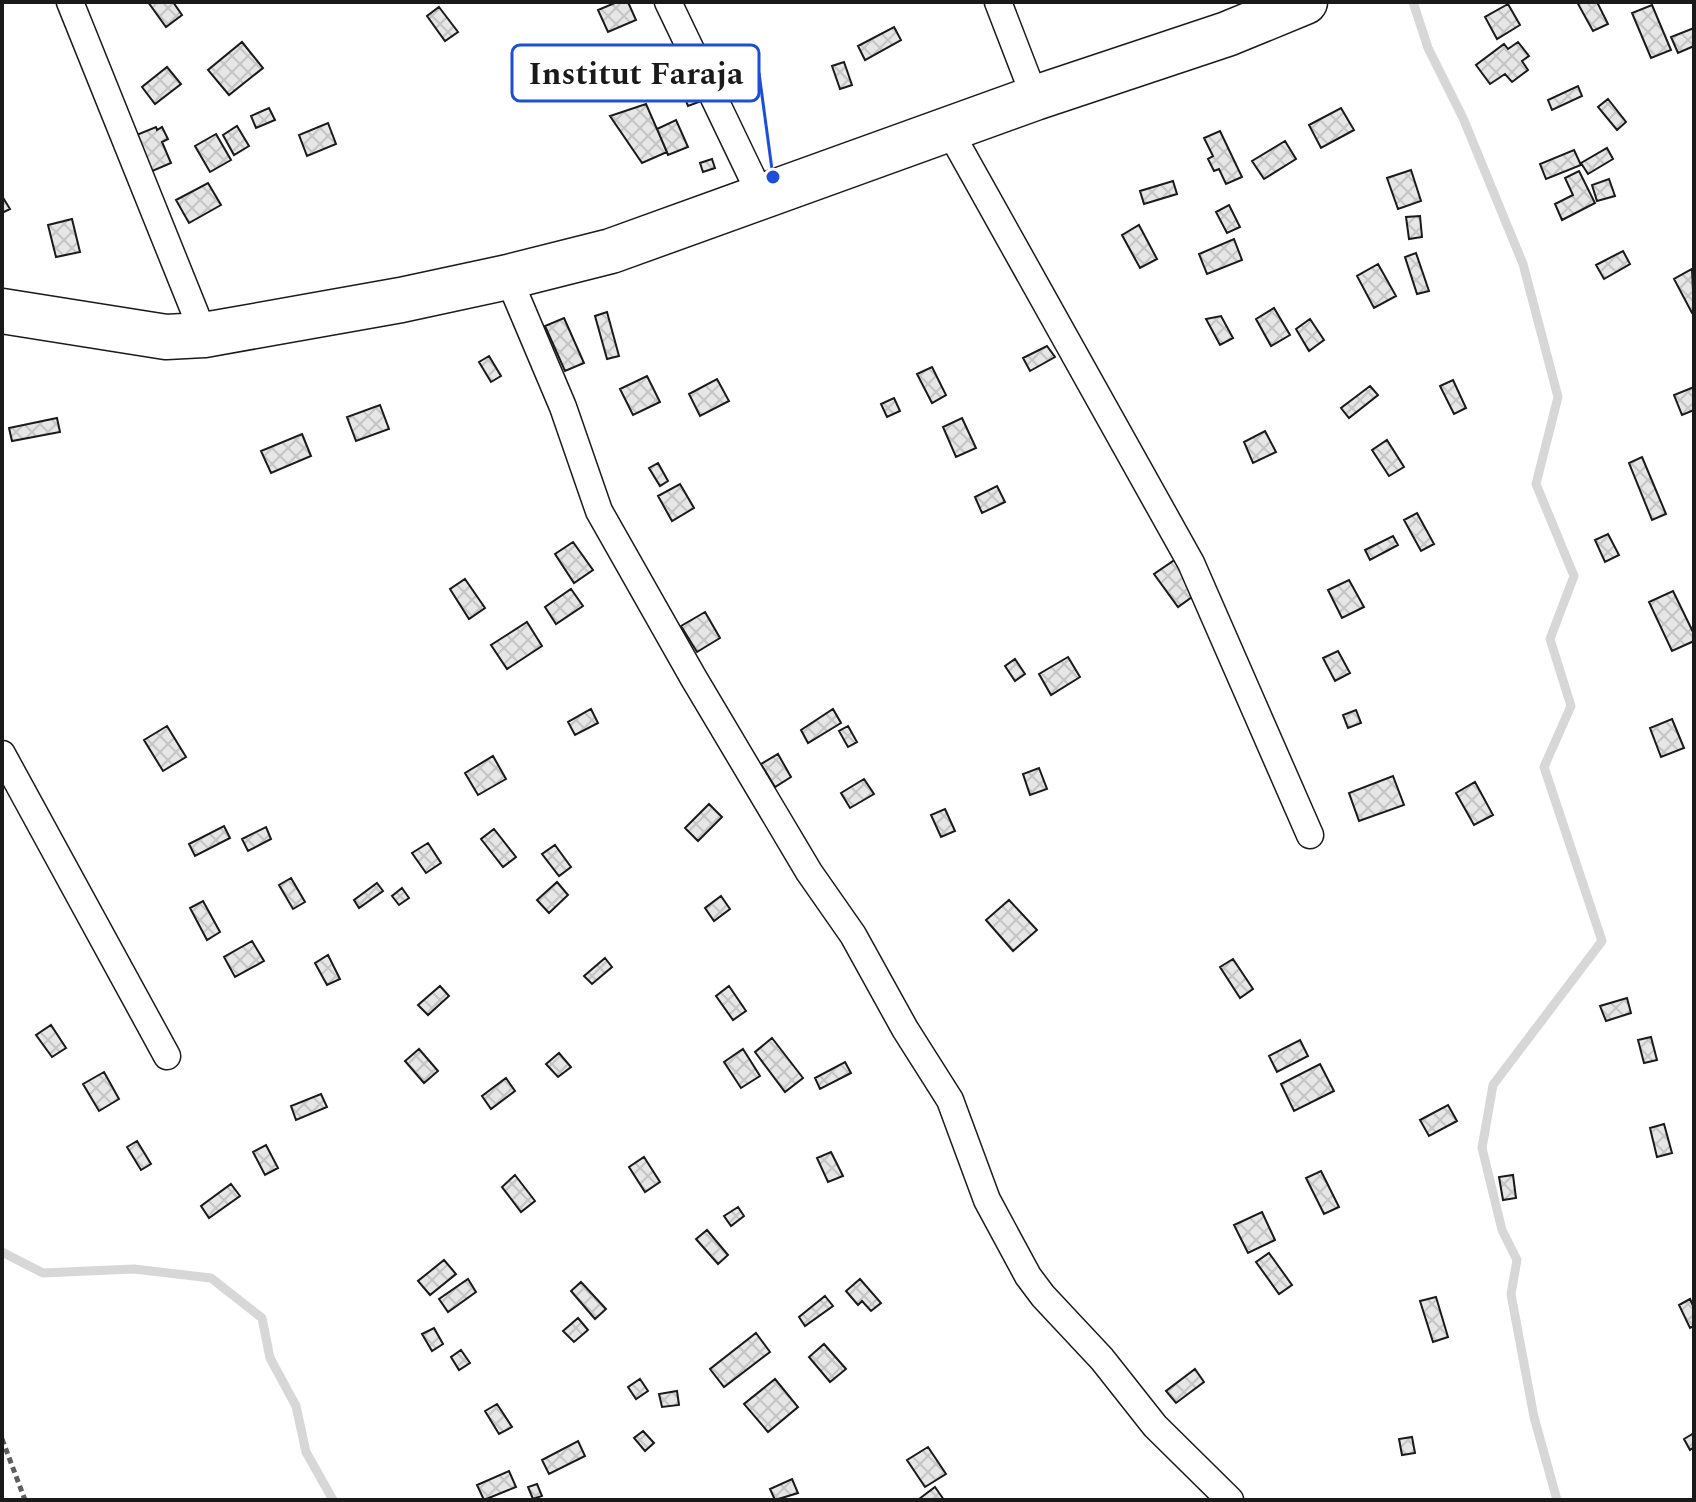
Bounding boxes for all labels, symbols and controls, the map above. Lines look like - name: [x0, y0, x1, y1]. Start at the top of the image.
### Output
- callout: Institut Faraja: [512, 45, 759, 101]
- text: Institut Faraja: [529, 50, 744, 99]

